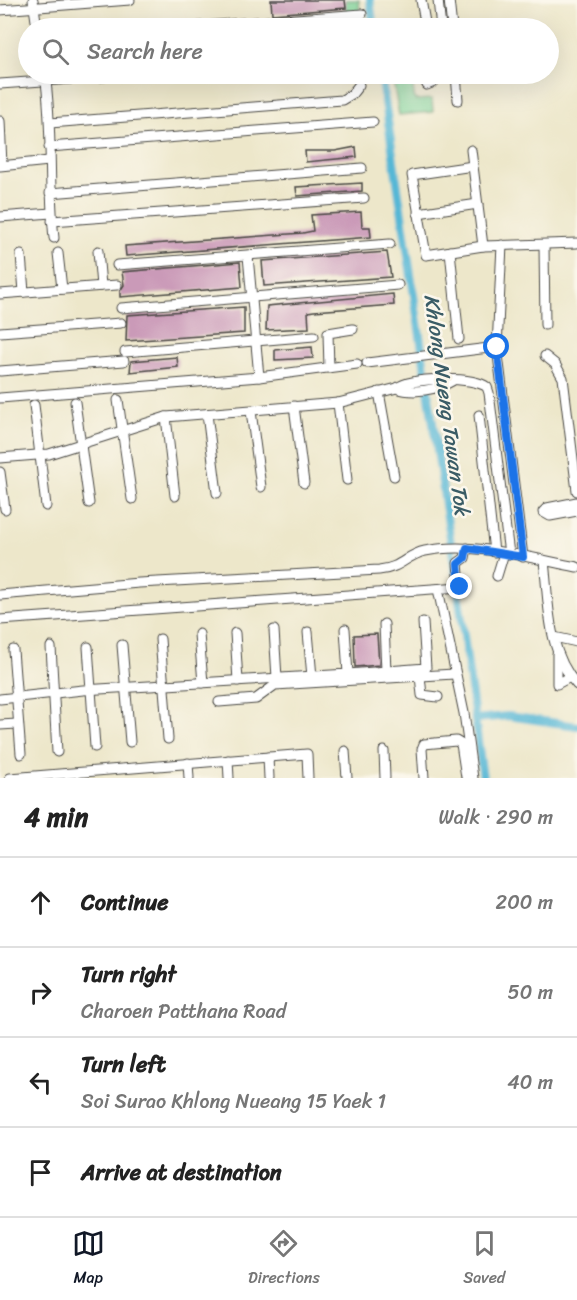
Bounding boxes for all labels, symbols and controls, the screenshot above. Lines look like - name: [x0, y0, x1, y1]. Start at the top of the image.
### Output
- search box: [18, 18, 559, 84]
- text: Search here: [87, 32, 203, 71]
- icon: search: [39, 35, 72, 68]
- water label: Khlong Nueng Tawan Tok: [413, 292, 482, 520]
- route start: [483, 333, 509, 359]
- route end: [446, 573, 472, 599]
- text: 4 min: [24, 794, 88, 840]
- text: Walk · 290 m: [438, 800, 553, 835]
- text: Continue: [81, 883, 169, 922]
- text: 200 m: [496, 885, 553, 920]
- icon: ahead: [24, 886, 57, 919]
- text: Turn right: [81, 955, 176, 994]
- text: 50 m: [508, 975, 553, 1010]
- icon: right: [24, 976, 57, 1009]
- text: Charoen Patthana Road: [81, 994, 286, 1029]
- text: Turn left: [81, 1045, 166, 1084]
- text: 40 m: [507, 1065, 553, 1100]
- icon: left: [24, 1066, 57, 1099]
- text: Soi Surao Khlong Nueang 15 Yaek 1: [81, 1084, 386, 1119]
- text: Arrive at destination: [81, 1153, 282, 1192]
- icon: arrive: [24, 1156, 57, 1189]
- tab: Map: [72, 1227, 105, 1292]
- tab: Directions: [248, 1227, 320, 1292]
- tab: Saved: [463, 1227, 505, 1292]

